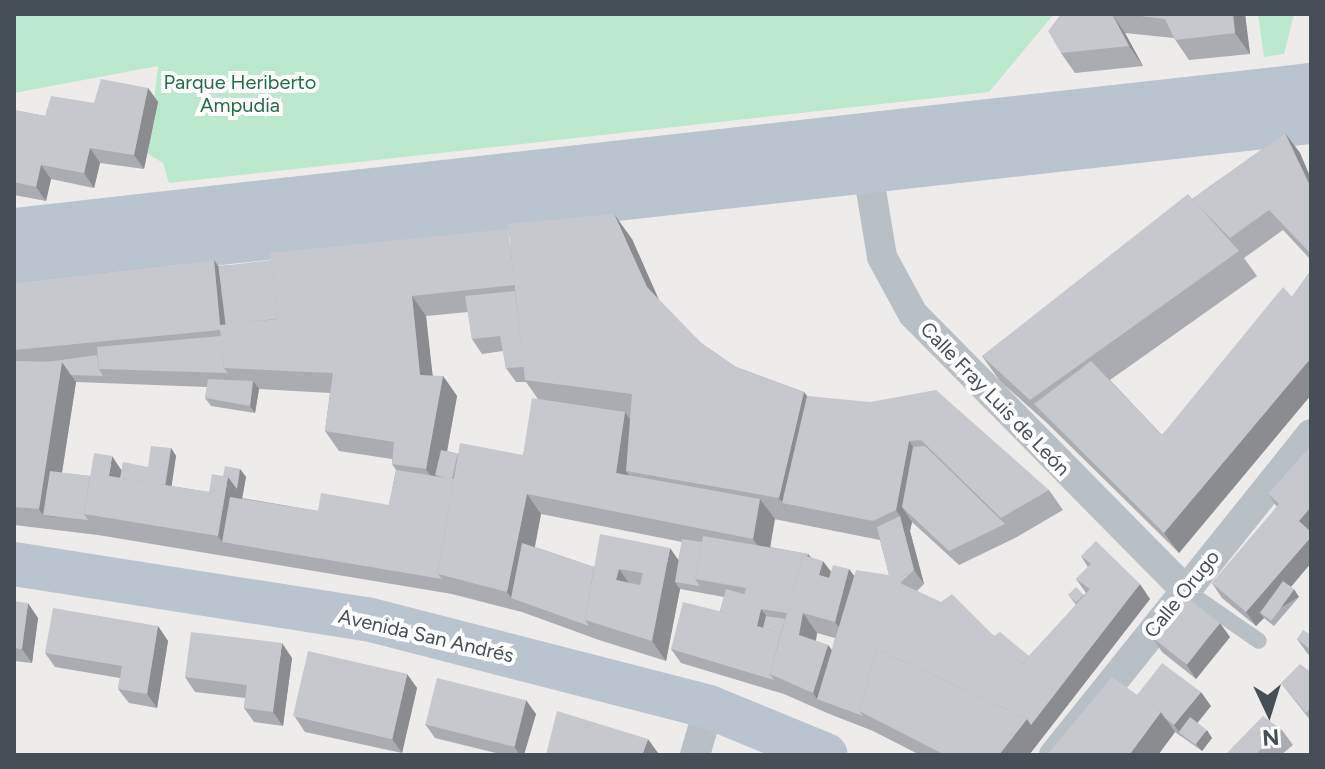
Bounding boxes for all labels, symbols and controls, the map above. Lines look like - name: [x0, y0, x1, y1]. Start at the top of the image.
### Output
- park label: Parque Heriberto Ampudia: [164, 71, 316, 118]
- street label: Calle Fray Luis de León: [915, 317, 1075, 481]
- street label: Calle Orugo: [1139, 545, 1225, 643]
- street label: Avenida San Andrés: [336, 604, 516, 668]
- north arrow: [1229, 673, 1309, 753]
- text: N: [1261, 723, 1280, 752]

